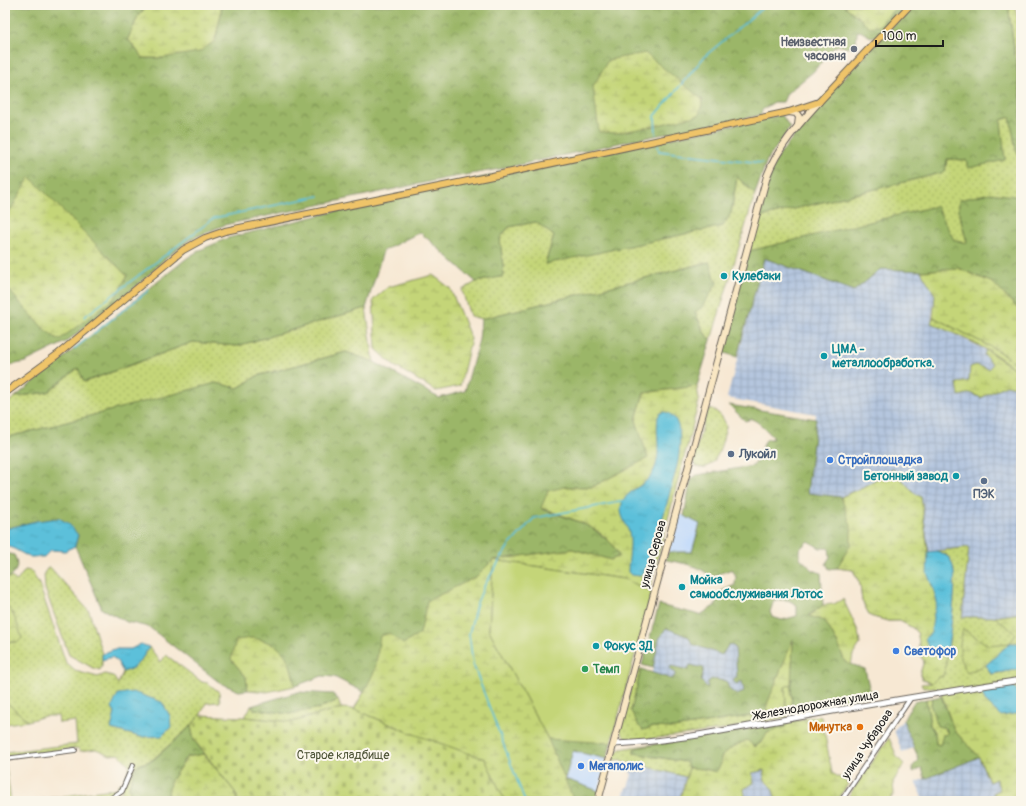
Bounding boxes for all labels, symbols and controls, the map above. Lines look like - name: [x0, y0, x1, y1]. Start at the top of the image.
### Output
- scale bar: [876, 22, 943, 48]
- text: 100 m: [882, 29, 917, 44]
- place label: Неизвестная часовня: [780, 35, 846, 64]
- marker: Неизвестная часовня: [849, 44, 859, 54]
- place label: Кулебаки: [732, 269, 781, 284]
- marker: Кулебаки: [719, 271, 729, 281]
- place label: ЦМА - металлообработка.: [832, 342, 935, 371]
- marker: ЦМА - металлообработка.: [819, 351, 829, 361]
- place label: Лукойл: [738, 447, 776, 462]
- marker: Лукойл: [726, 449, 736, 459]
- place label: Стройплощадка: [838, 453, 923, 468]
- marker: Стройплощадка: [825, 455, 835, 465]
- place label: Бетонный завод: [863, 469, 949, 484]
- marker: Бетонный завод: [951, 471, 961, 481]
- marker: ПЭК: [979, 476, 989, 486]
- place label: ПЭК: [973, 487, 995, 502]
- street label: улица Серова: [637, 518, 670, 591]
- place label: Мойка самообслуживания Лотос: [689, 573, 823, 602]
- marker: Мойка самообслуживания Лотос: [677, 582, 687, 592]
- place label: Фокус 3Д: [603, 639, 653, 654]
- marker: Фокус 3Д: [591, 641, 601, 651]
- place label: Светофор: [904, 644, 957, 659]
- marker: Светофор: [891, 646, 901, 656]
- place label: Темп: [592, 662, 620, 677]
- marker: Темп: [580, 664, 590, 674]
- street label: Железнодорожная улица: [750, 687, 880, 724]
- street label: улица Чубарова: [838, 706, 896, 783]
- place label: Минутка: [809, 720, 852, 735]
- marker: Минутка: [855, 722, 865, 732]
- park label: Старое кладбище: [297, 748, 389, 763]
- place label: Мегаполис: [589, 759, 644, 774]
- marker: Мегаполис: [576, 761, 586, 771]

